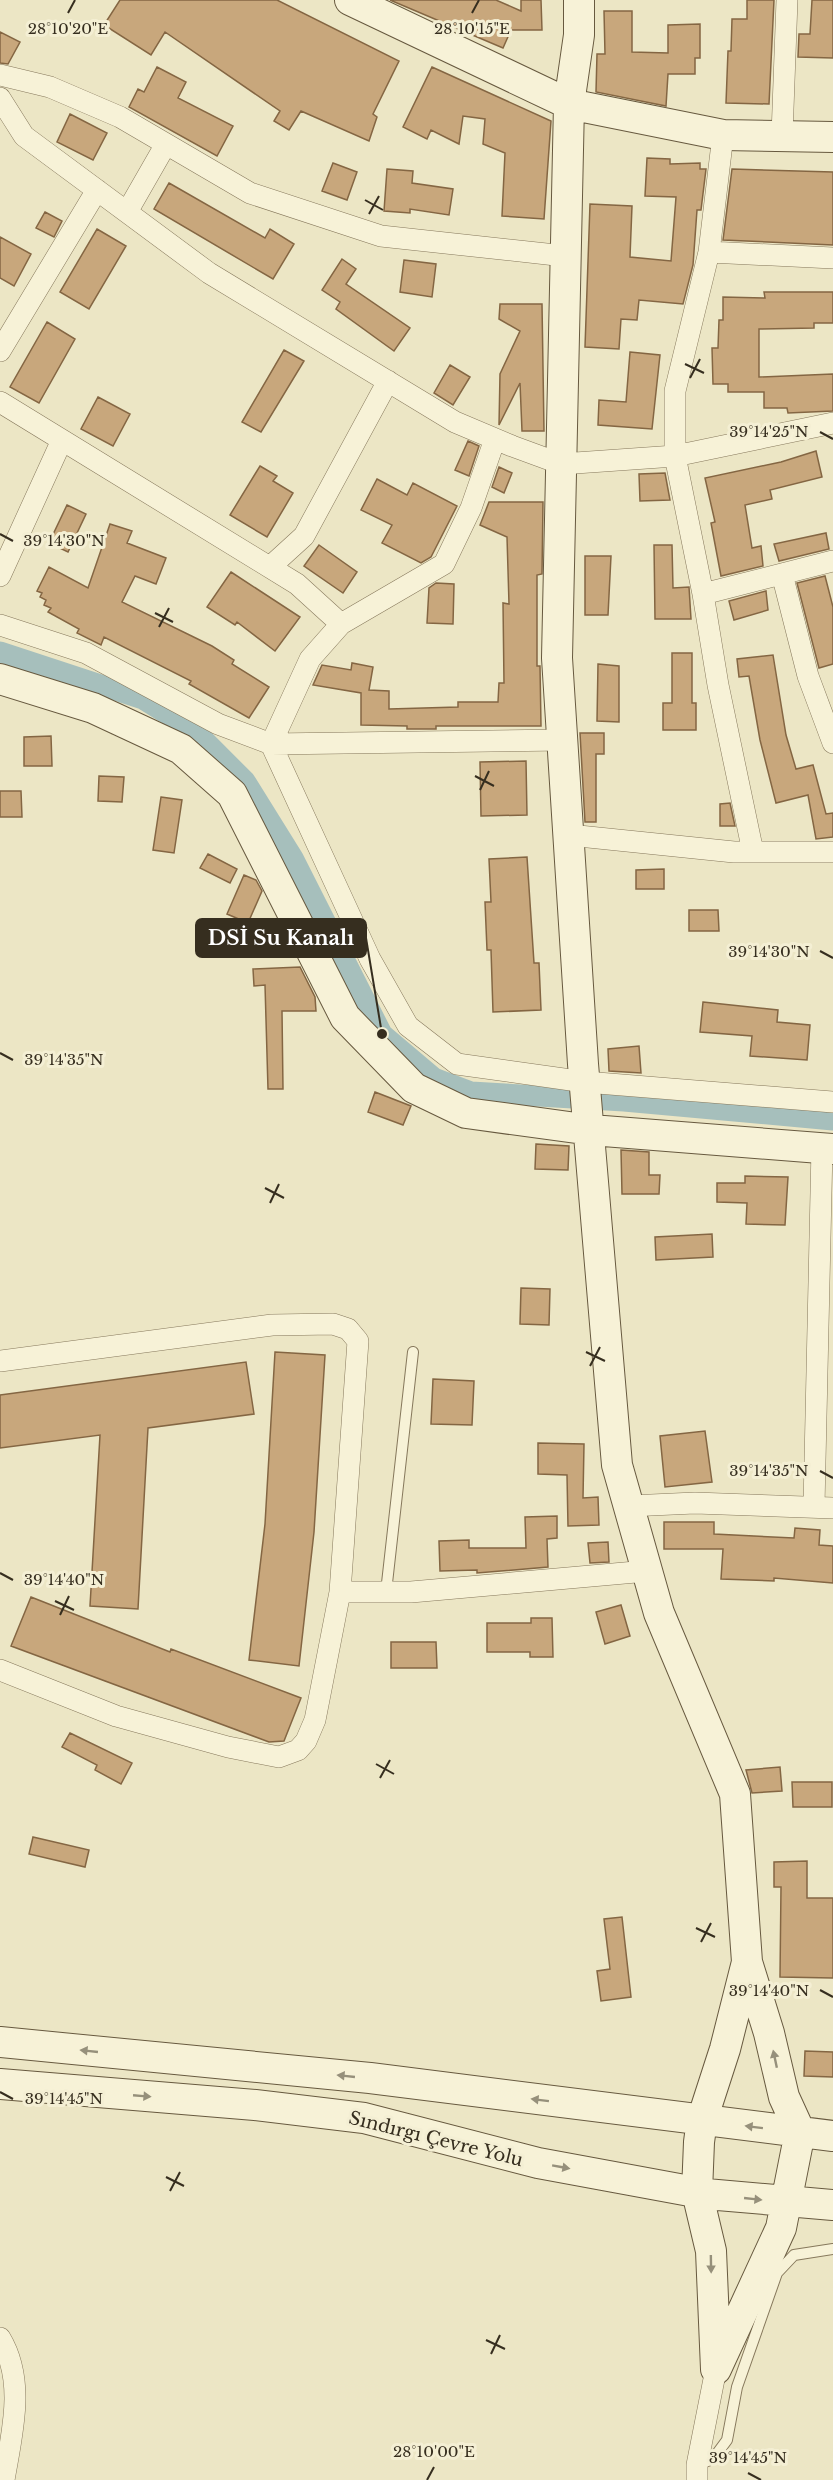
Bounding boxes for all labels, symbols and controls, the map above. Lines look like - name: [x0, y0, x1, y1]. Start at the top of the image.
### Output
- text: 28°10'20"E: [28, 19, 108, 38]
- text: 28°10'15"E: [434, 19, 510, 38]
- text: 39°14'25"N: [729, 422, 809, 441]
- text: 39°14'30"N: [23, 531, 105, 550]
- callout: DSİ Su Kanalı: [196, 919, 366, 957]
- text: DSİ Su Kanalı: [208, 925, 354, 950]
- text: 39°14'30"N: [728, 942, 810, 961]
- text: 39°14'35"N: [24, 1050, 104, 1069]
- text: 39°14'35"N: [729, 1461, 809, 1480]
- text: 39°14'40"N: [24, 1570, 104, 1589]
- text: 39°14'40"N: [729, 1981, 809, 2000]
- one-way arrow: [80, 2046, 99, 2056]
- one-way arrow: [770, 2049, 779, 2068]
- one-way arrow: [337, 2071, 356, 2081]
- text: 39°14'45"N: [25, 2089, 103, 2108]
- one-way arrow: [133, 2091, 152, 2101]
- one-way arrow: [530, 2095, 549, 2105]
- street label: Sındırgı Çevre Yolu: [347, 2107, 525, 2171]
- one-way arrow: [744, 2122, 763, 2132]
- one-way arrow: [551, 2163, 570, 2172]
- one-way arrow: [744, 2194, 763, 2204]
- one-way arrow: [706, 2255, 716, 2274]
- text: 28°10'00"E: [393, 2442, 475, 2461]
- text: 39°14'45"N: [709, 2448, 787, 2467]

